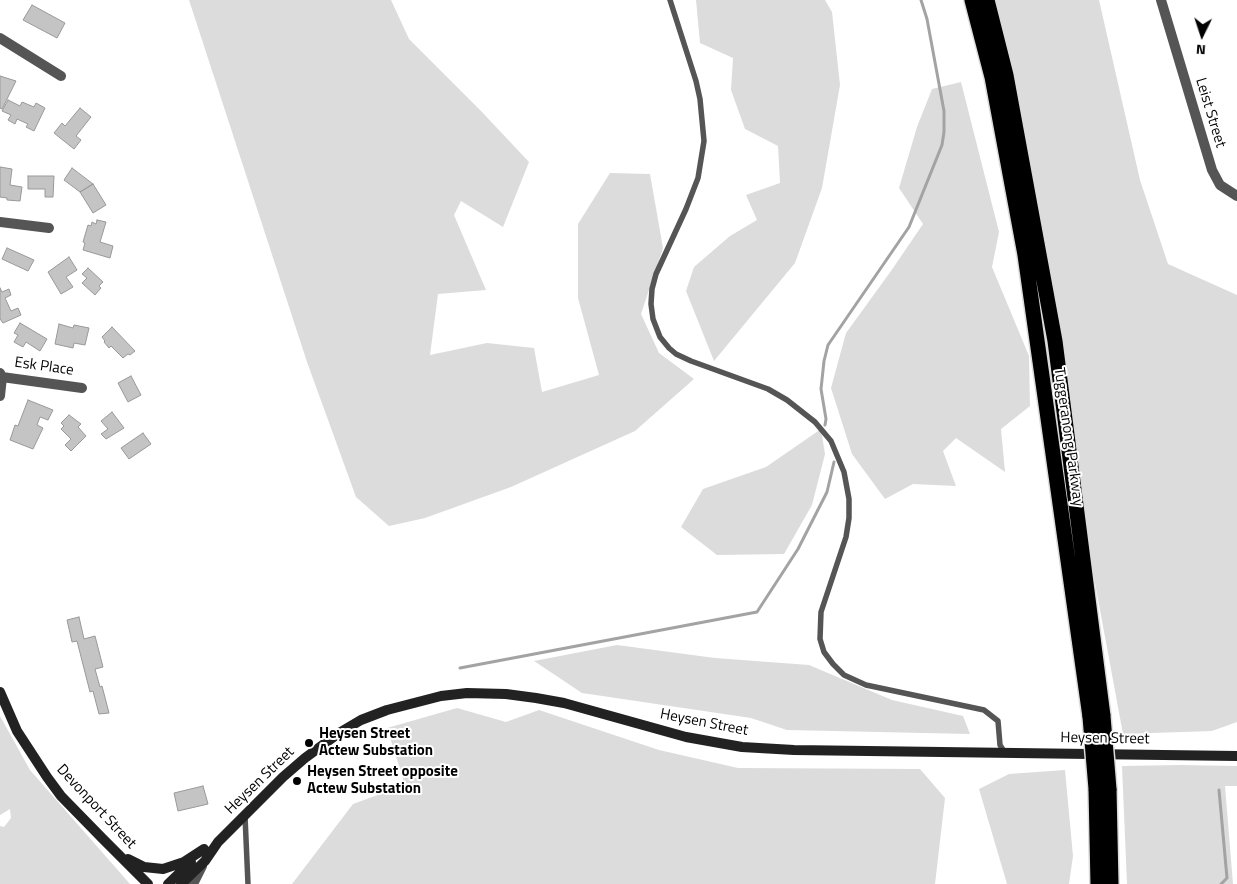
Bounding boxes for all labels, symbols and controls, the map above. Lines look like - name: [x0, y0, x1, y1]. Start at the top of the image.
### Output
- north arrow: [1177, 10, 1227, 60]
- text: N: [1195, 40, 1206, 61]
- street label: Leist Street: [1191, 76, 1229, 150]
- street label: Esk Place: [13, 354, 75, 380]
- street label: Tuggeranong Parkway: [1049, 366, 1087, 508]
- street label: Heysen Street: [658, 706, 750, 740]
- place label: Heysen Street Actew Substation: [319, 725, 433, 760]
- street label: Heysen Street: [1060, 729, 1150, 749]
- marker: Heysen Street Actew Substation: [303, 737, 315, 749]
- street label: Heysen Street: [222, 744, 298, 818]
- street label: Devonport Street: [52, 761, 140, 853]
- place label: Heysen Street opposite Actew Substation: [307, 763, 458, 798]
- marker: Heysen Street opposite Actew Substation: [291, 775, 303, 787]

